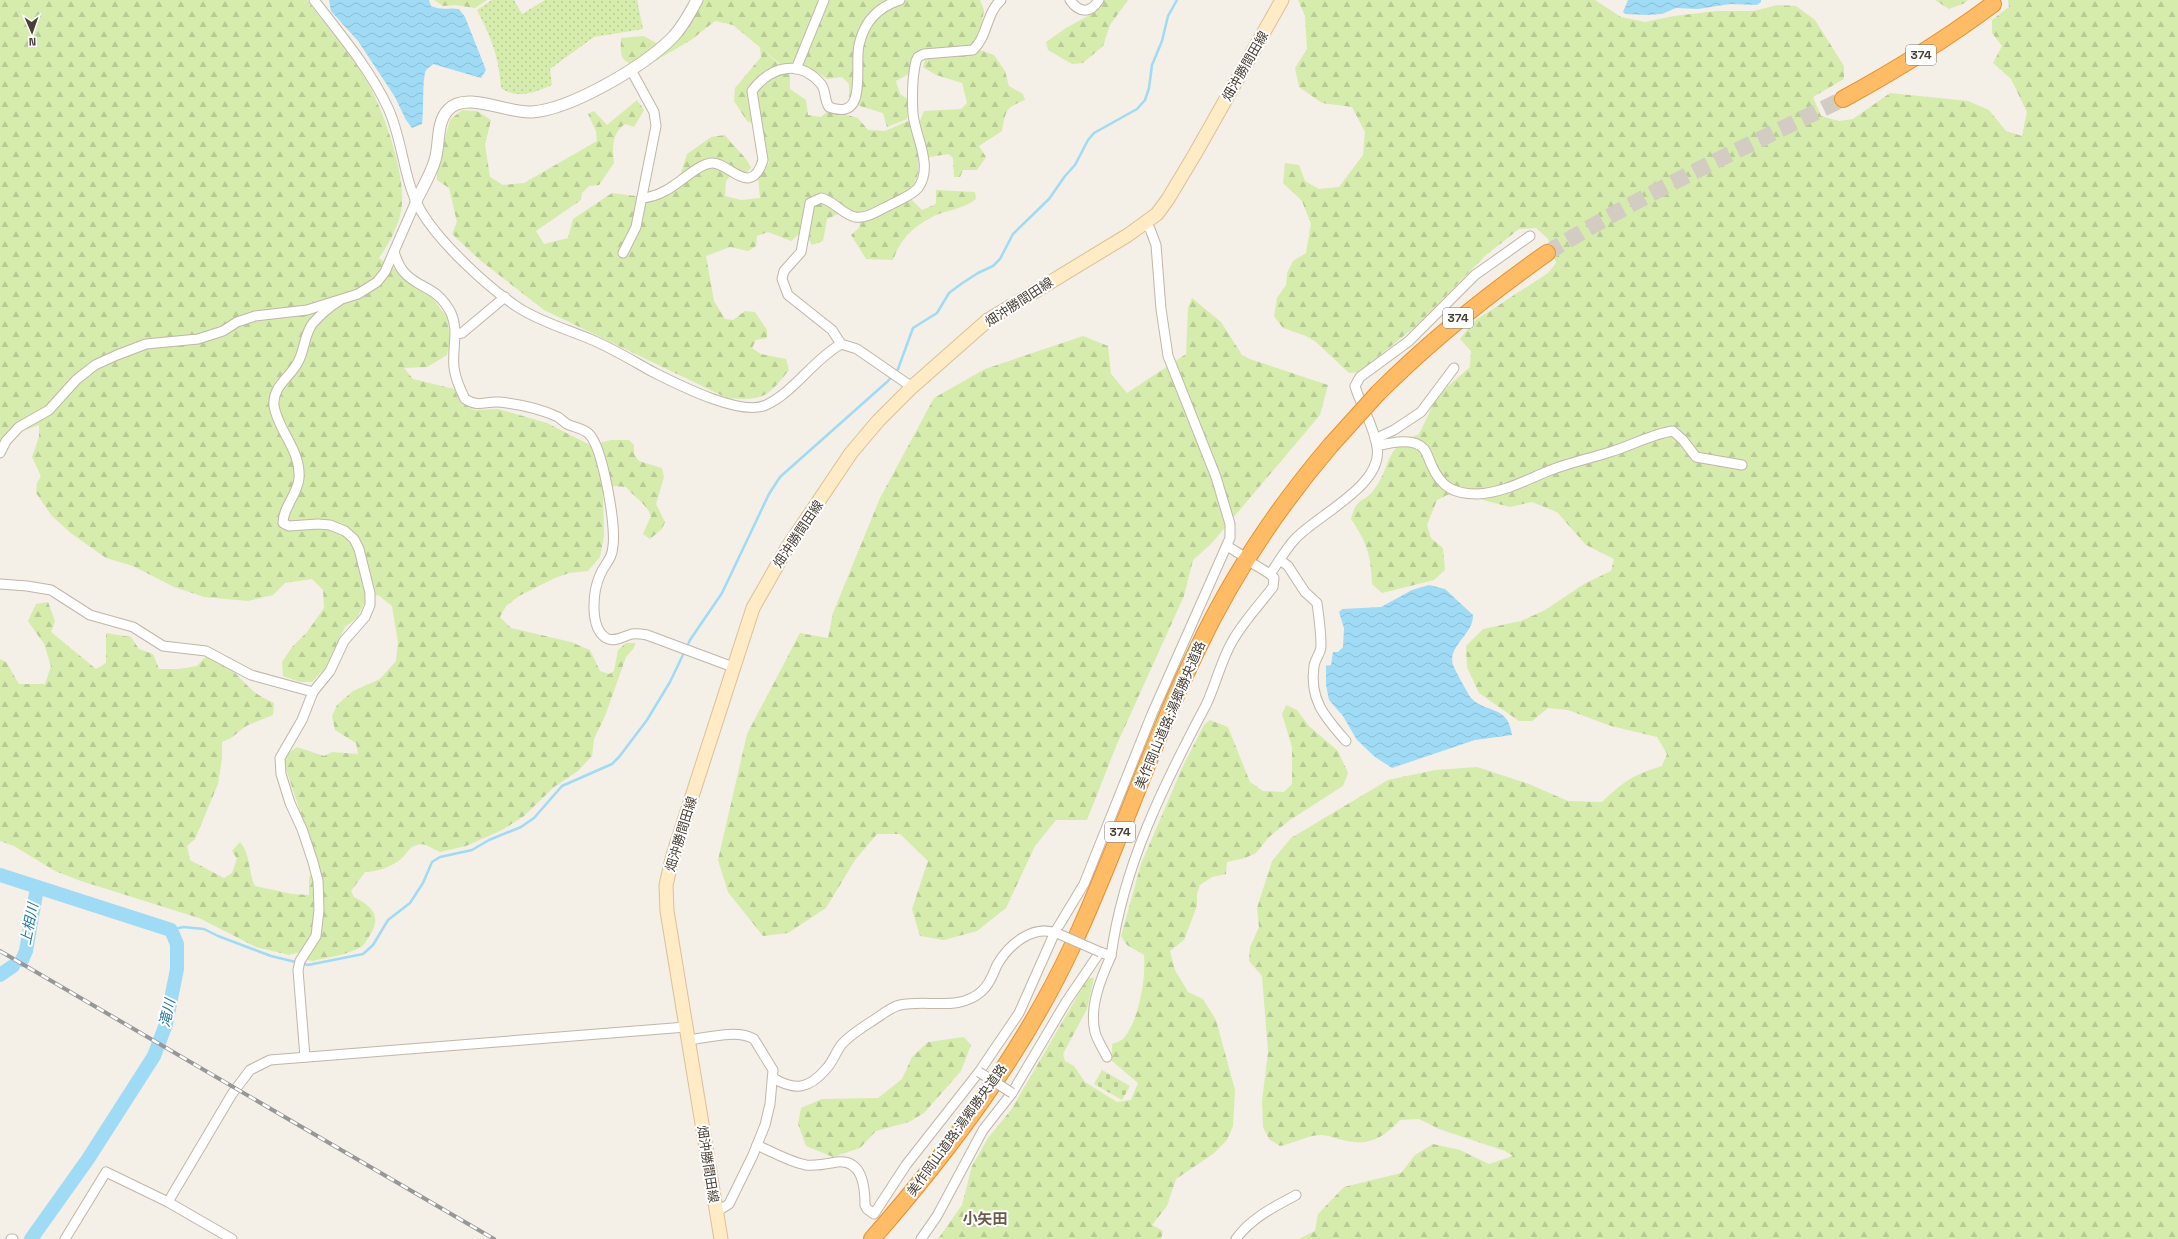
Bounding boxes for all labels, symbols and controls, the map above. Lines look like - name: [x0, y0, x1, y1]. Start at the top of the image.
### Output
- north arrow: [12, 12, 52, 52]
- street label: 畑沖勝間田線: [1218, 28, 1272, 104]
- text: N: [28, 35, 36, 49]
- road number: 374: [1906, 45, 1936, 65]
- street label: 畑沖勝間田線: [982, 274, 1056, 330]
- road number: 374: [1443, 308, 1473, 328]
- street label: 畑沖勝間田線: [769, 497, 827, 571]
- street label: 美作岡山道路;湯郷勝央道路: [1131, 638, 1209, 792]
- street label: 畑沖勝間田線: [661, 794, 701, 874]
- road number: 374: [1105, 822, 1135, 842]
- water label: 上相川: [16, 900, 42, 946]
- water label: 滝川: [155, 995, 179, 1029]
- street label: 美作岡山道路;湯郷勝央道路: [903, 1061, 1011, 1199]
- street label: 畑沖勝間田線: [694, 1124, 722, 1204]
- district label: 小矢田: [962, 1209, 1008, 1228]

